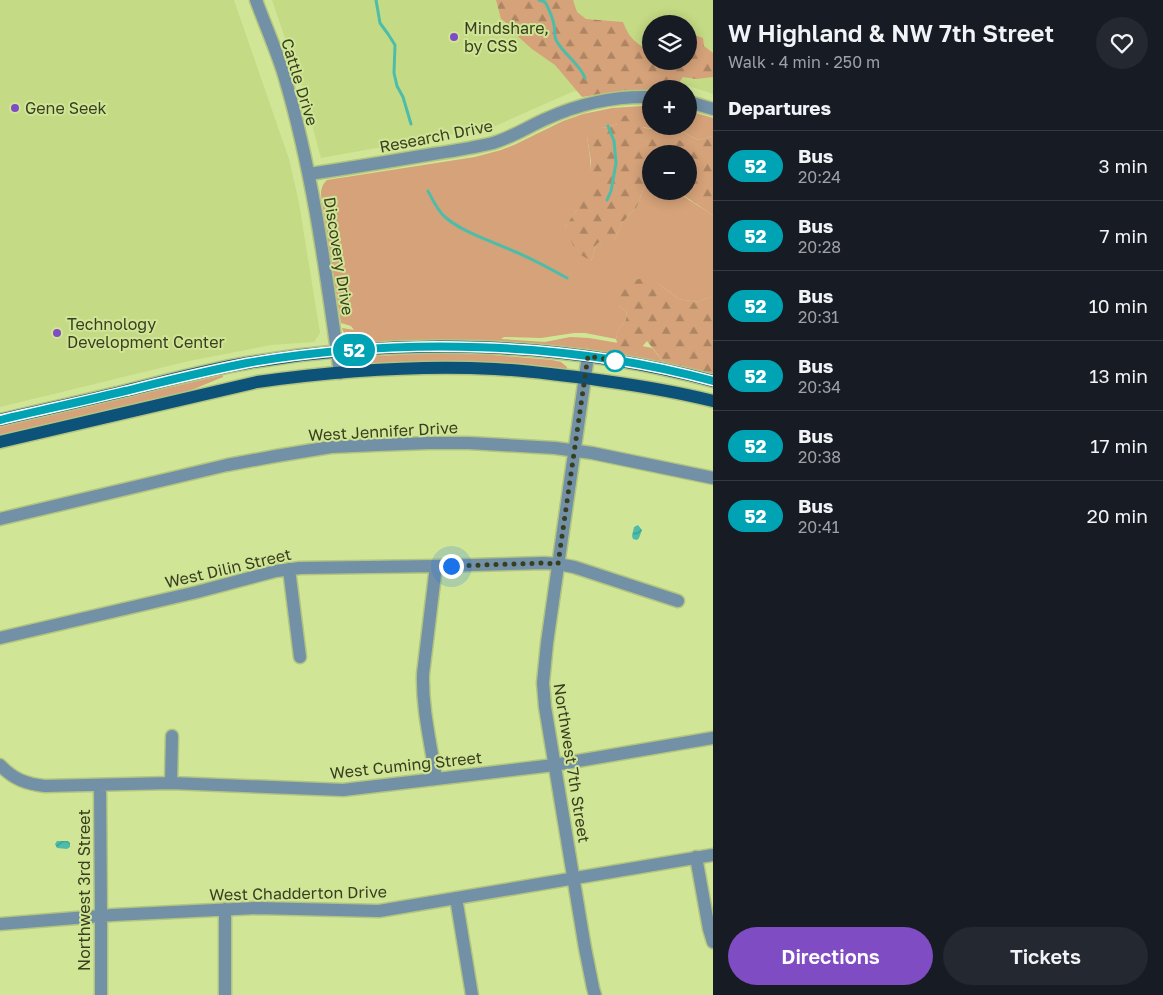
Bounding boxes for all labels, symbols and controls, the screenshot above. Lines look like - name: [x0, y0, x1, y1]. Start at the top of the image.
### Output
- map controls: [642, 15, 697, 200]
- button: layers: [642, 15, 697, 70]
- button: heart: [1096, 17, 1148, 69]
- place label: Mindshare, by CSS: [464, 18, 549, 56]
- text: W Highland & NW 7th Street: [728, 18, 1054, 47]
- marker: Mindshare, by CSS: [448, 31, 460, 43]
- street label: Cattle Drive: [277, 36, 323, 128]
- text: Walk · 4 min · 250 m: [728, 52, 880, 72]
- button: +: [642, 80, 697, 135]
- text: Departures: [728, 96, 831, 119]
- place label: Gene Seek: [25, 98, 107, 118]
- marker: Gene Seek: [9, 102, 21, 114]
- street label: Research Drive: [378, 115, 494, 157]
- text: Bus: [798, 144, 833, 167]
- button: −: [642, 145, 697, 200]
- text: 3 min: [1099, 154, 1148, 177]
- text: 52: [745, 155, 766, 177]
- text: 20:24: [798, 167, 841, 187]
- street label: Discovery Drive: [320, 196, 358, 316]
- text: Bus: [798, 214, 833, 237]
- text: 7 min: [1100, 224, 1148, 247]
- text: 52: [745, 225, 766, 247]
- text: 20:28: [798, 237, 841, 257]
- text: Bus: [798, 284, 833, 307]
- text: 10 min: [1089, 294, 1148, 317]
- text: 52: [745, 295, 766, 317]
- text: 20:31: [798, 307, 839, 327]
- place label: Technology Development Center: [67, 314, 225, 352]
- marker: Technology Development Center: [51, 327, 63, 339]
- line badge: 52: [332, 334, 376, 366]
- text: 52: [343, 339, 365, 361]
- unlabelled marker: [604, 350, 626, 372]
- text: Bus: [798, 354, 833, 377]
- text: 13 min: [1089, 364, 1148, 387]
- text: 52: [745, 365, 766, 387]
- text: 20:34: [798, 377, 841, 397]
- street label: West Jennifer Drive: [308, 417, 458, 445]
- text: Bus: [798, 424, 833, 447]
- text: 17 min: [1090, 434, 1148, 457]
- text: 52: [745, 435, 766, 457]
- text: 20:38: [798, 447, 841, 467]
- text: Bus: [798, 494, 833, 517]
- text: 20 min: [1087, 504, 1148, 527]
- text: 52: [745, 505, 766, 527]
- text: 20:41: [798, 517, 840, 537]
- street label: West Dilin Street: [163, 544, 293, 592]
- your location: [439, 554, 464, 579]
- street label: Northwest 7th Street: [549, 682, 595, 844]
- street label: West Cuming Street: [329, 747, 483, 783]
- street label: Northwest 3rd Street: [74, 809, 94, 971]
- street label: West Chadderton Drive: [209, 881, 387, 905]
- button: Directions: [728, 927, 933, 985]
- button: Tickets: [943, 927, 1148, 985]

